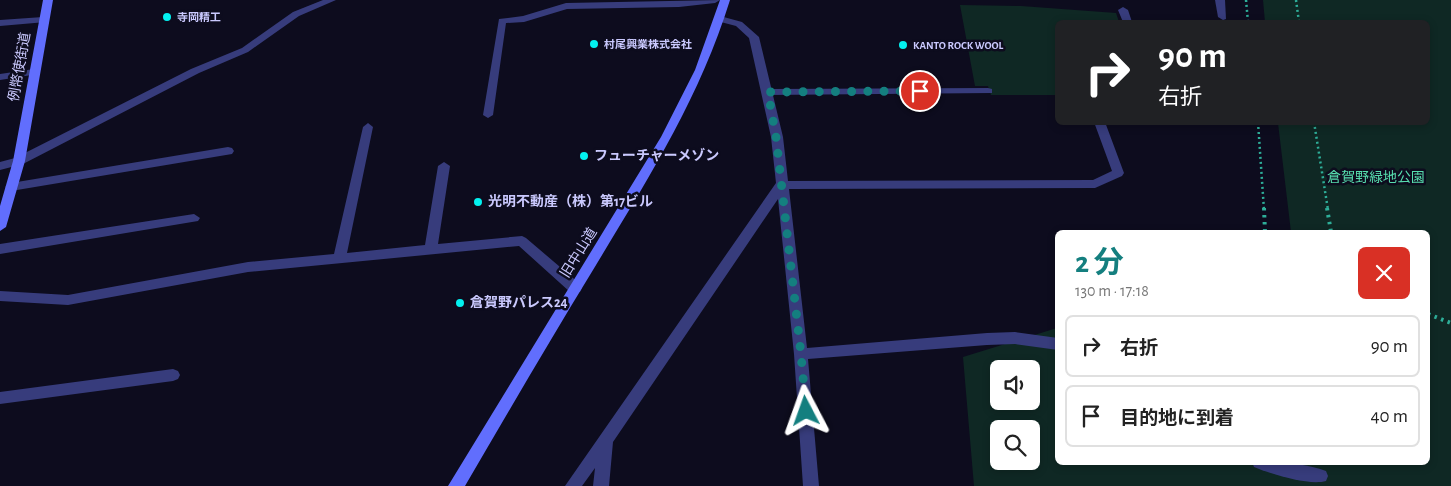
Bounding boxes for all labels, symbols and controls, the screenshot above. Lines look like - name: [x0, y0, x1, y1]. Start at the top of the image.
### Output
- marker: 寺岡精工: [161, 11, 173, 23]
- place label: 寺岡精工: [177, 11, 221, 23]
- street label: 例幣使街道: [5, 31, 33, 103]
- marker: 村尾興業株式会社: [588, 38, 600, 50]
- place label: 村尾興業株式会社: [604, 38, 692, 50]
- marker: KANTO ROCK WOOL: [897, 39, 909, 51]
- text: 90 m: [1158, 39, 1227, 74]
- place label: KANTO ROCK WOOL: [913, 40, 1004, 51]
- icon: right: [1075, 40, 1140, 105]
- pin: [899, 70, 941, 112]
- icon: arrive: [906, 77, 934, 105]
- text: 右折: [1158, 86, 1202, 108]
- place label: フューチャーメゾン: [594, 147, 719, 163]
- marker: フューチャーメゾン: [578, 150, 590, 162]
- park label: 倉賀野緑地公園: [1327, 170, 1425, 185]
- place label: 光明不動産（株）第17ビル: [488, 193, 653, 209]
- marker: 光明不動産（株）第17ビル: [472, 196, 484, 208]
- street label: 旧中山道: [557, 225, 600, 280]
- button: close: [1358, 247, 1410, 299]
- text: 2 分: [1075, 248, 1124, 278]
- text: 130 m · 17:18: [1075, 283, 1149, 299]
- place label: 倉賀野パレス24: [470, 295, 568, 310]
- marker: 倉賀野パレス24: [454, 297, 466, 309]
- icon: right: [1077, 332, 1105, 360]
- text: 90 m: [1371, 337, 1408, 356]
- text: 右折: [1120, 339, 1158, 358]
- map controls: [990, 360, 1040, 470]
- button: sound: [990, 360, 1040, 410]
- position arrow: [779, 384, 831, 436]
- icon: arrive: [1077, 402, 1105, 430]
- text: 40 m: [1370, 407, 1408, 426]
- text: 目的地に到着: [1120, 409, 1234, 428]
- button: search: [990, 420, 1040, 470]

